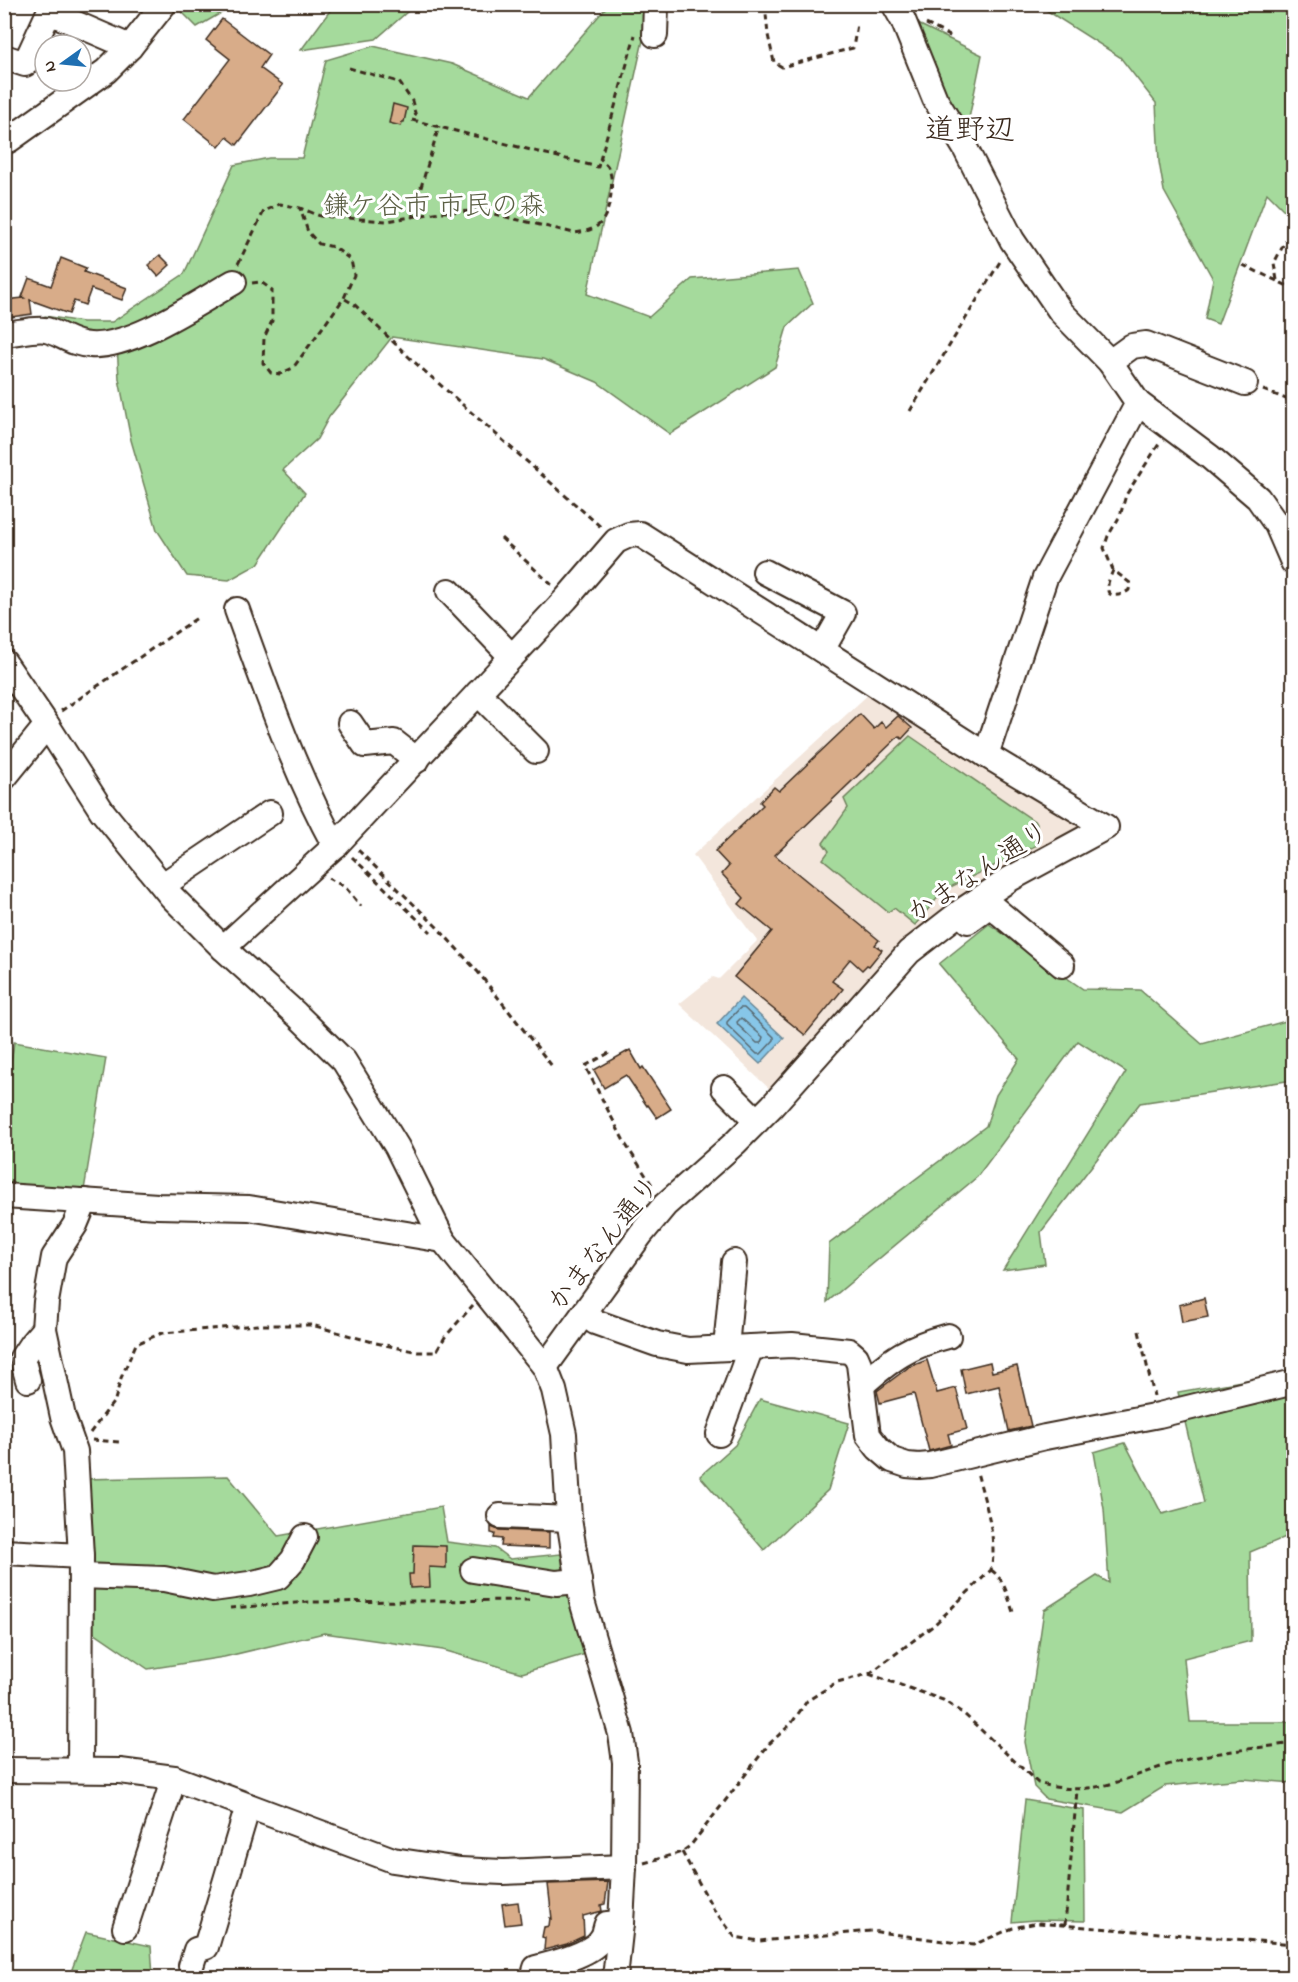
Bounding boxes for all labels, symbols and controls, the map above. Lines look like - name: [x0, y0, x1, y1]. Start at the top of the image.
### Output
- north arrow: [33, 33, 93, 93]
- text: N: [37, 58, 63, 75]
- district label: 道野辺: [925, 110, 1015, 154]
- park label: 鎌ケ谷市 市民の森: [323, 188, 545, 227]
- street label: かまなん通り: [901, 813, 1058, 934]
- street label: かまなん通り: [540, 1169, 670, 1320]

